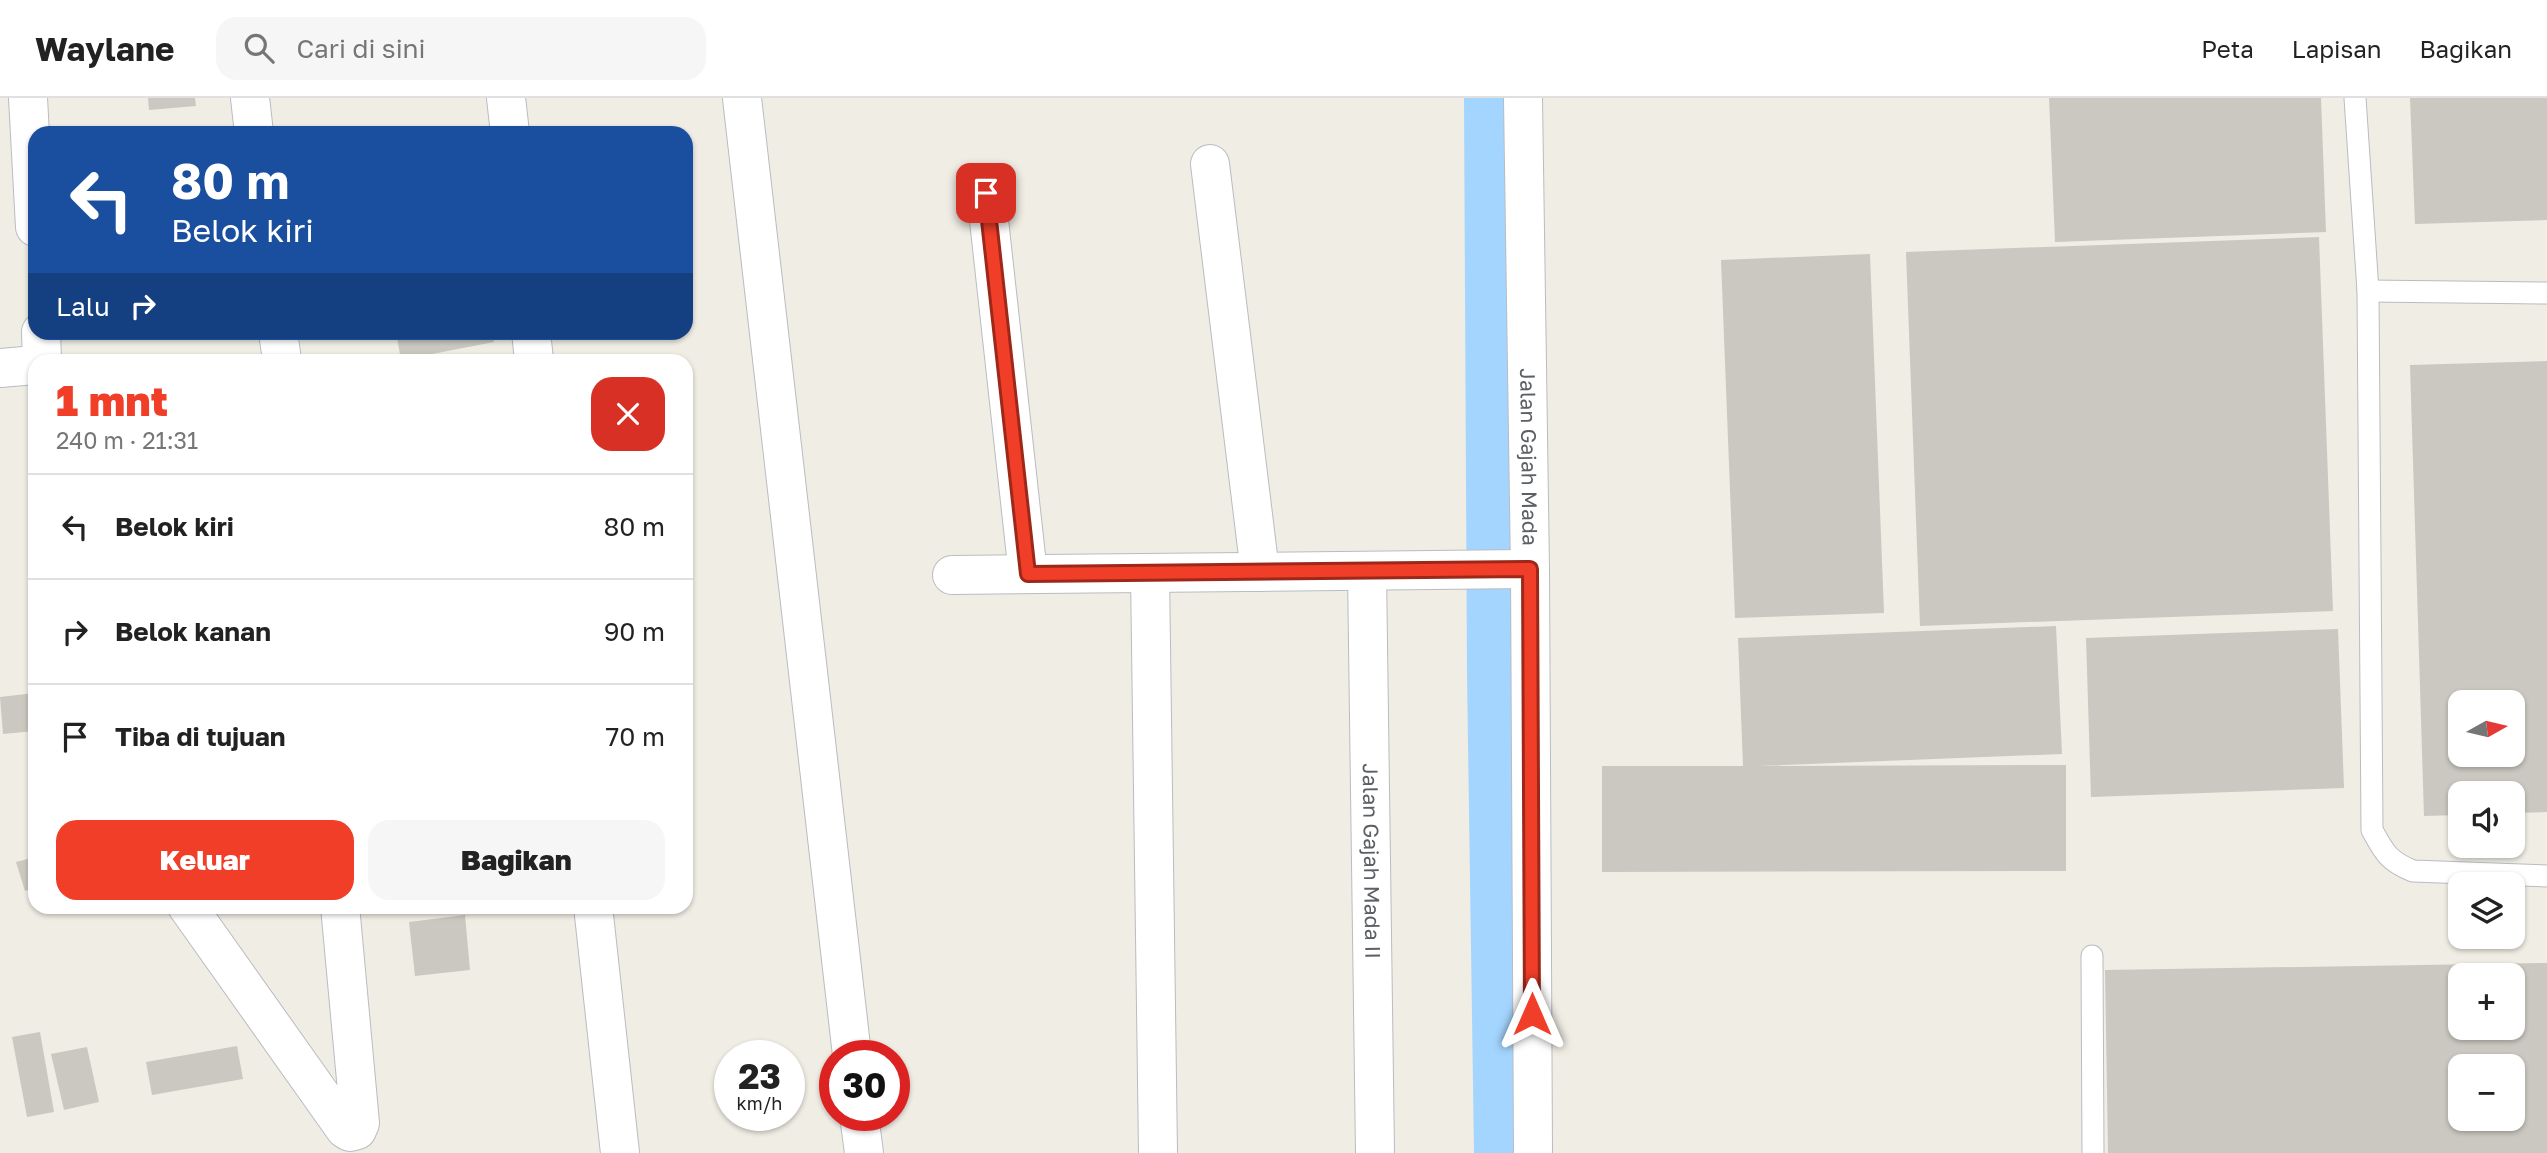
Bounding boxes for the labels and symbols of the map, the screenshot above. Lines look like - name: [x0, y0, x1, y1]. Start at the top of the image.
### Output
- pin: [956, 163, 1016, 223]
- street label: Jalan Gajah Mada: [1515, 368, 1544, 546]
- north arrow: [2448, 690, 2525, 766]
- street label: Jalan Gajah Mada II: [1358, 763, 1386, 959]
- position arrow: [1495, 977, 1569, 1051]
- speed limit sign: 30: [819, 1040, 910, 1131]

